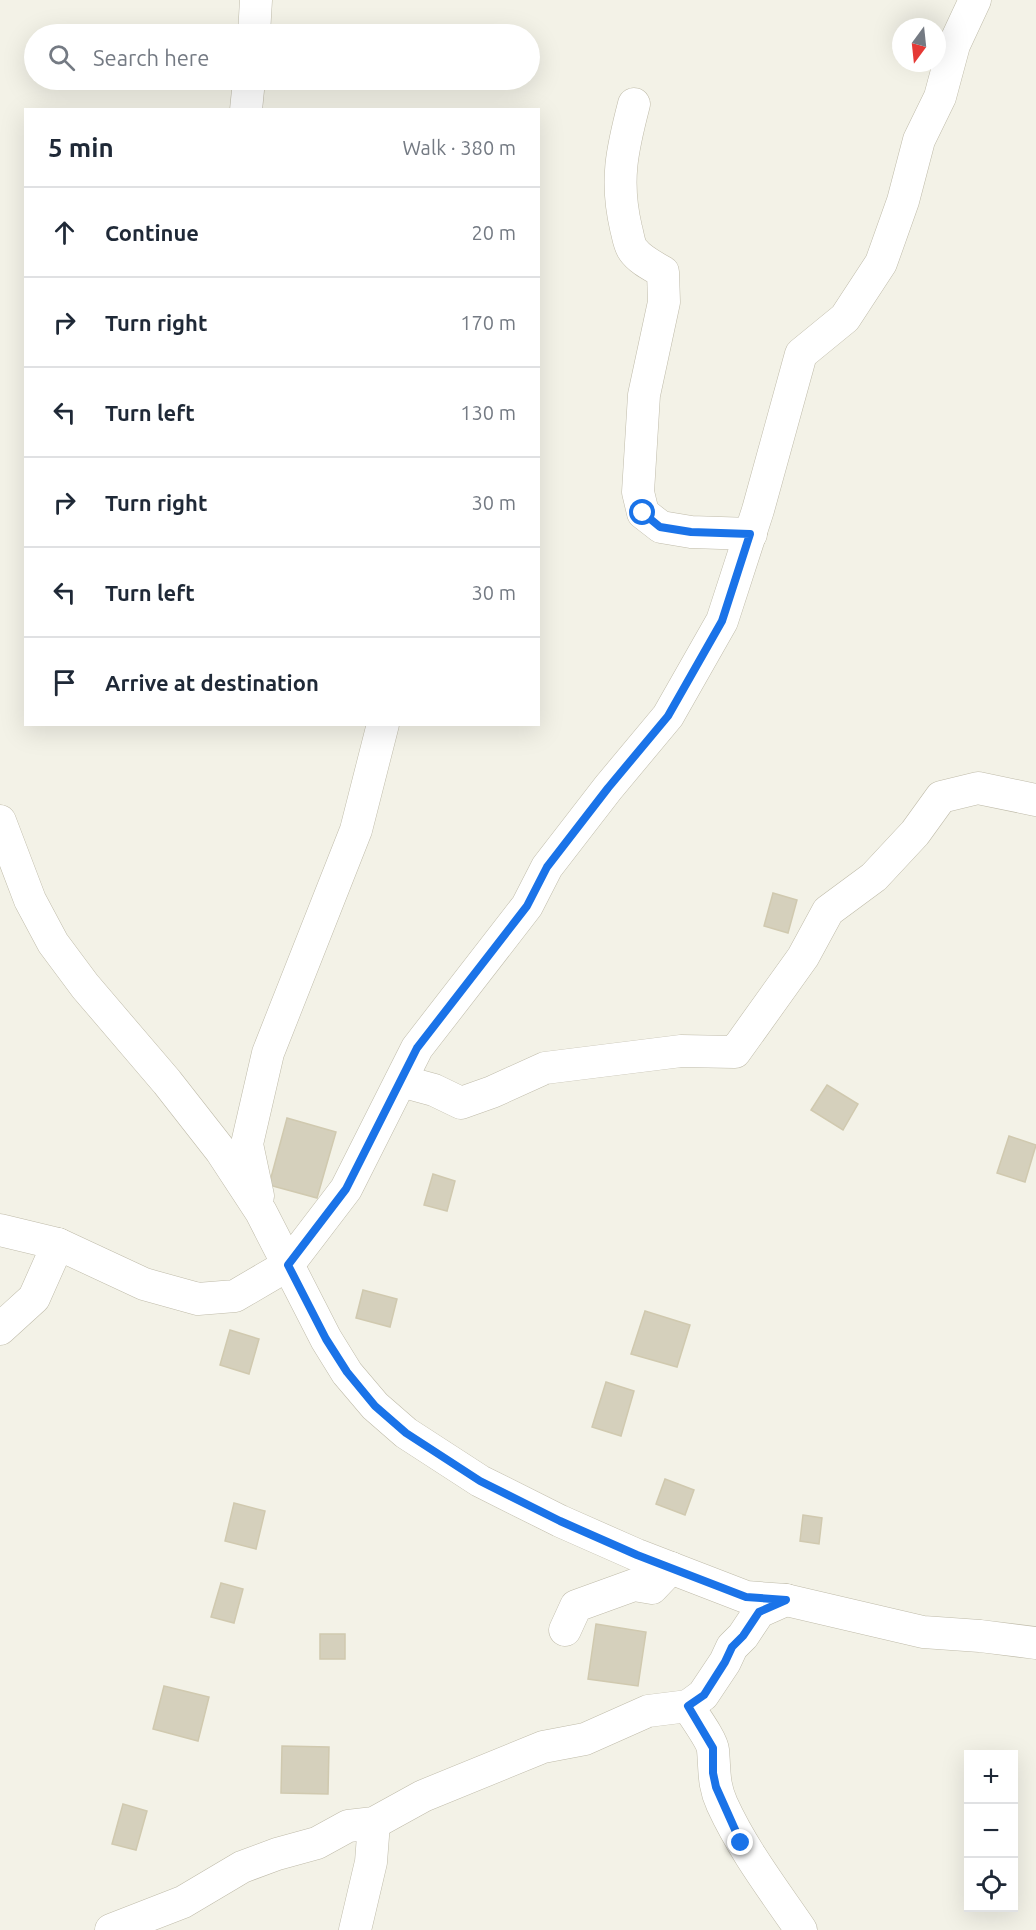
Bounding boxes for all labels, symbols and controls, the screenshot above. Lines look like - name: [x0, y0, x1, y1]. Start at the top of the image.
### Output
- north arrow: [892, 18, 946, 72]
- search box: [24, 24, 540, 90]
- icon: search: [45, 41, 78, 74]
- text: Search here: [93, 45, 209, 70]
- text: 5 min: [48, 133, 114, 162]
- text: Walk · 380 m: [403, 136, 516, 159]
- icon: ahead: [48, 216, 81, 249]
- text: Continue: [105, 220, 199, 245]
- text: 20 m: [472, 221, 516, 244]
- icon: right: [48, 306, 81, 339]
- text: Turn right: [105, 310, 207, 335]
- text: 170 m: [460, 311, 516, 334]
- icon: left: [48, 396, 81, 429]
- text: Turn left: [105, 400, 195, 425]
- text: 130 m: [460, 401, 516, 424]
- icon: right: [48, 486, 81, 519]
- text: Turn right: [105, 490, 207, 515]
- text: 30 m: [472, 491, 516, 514]
- route start: [629, 499, 655, 525]
- icon: left: [48, 576, 81, 609]
- text: Turn left: [105, 580, 195, 605]
- text: 30 m: [472, 581, 516, 604]
- icon: arrive: [48, 666, 81, 699]
- text: Arrive at destination: [105, 670, 319, 695]
- map controls: [964, 1750, 1018, 1912]
- button: +: [964, 1750, 1018, 1804]
- button: −: [964, 1804, 1018, 1858]
- route end: [727, 1829, 753, 1855]
- button: locate: [964, 1858, 1018, 1912]

